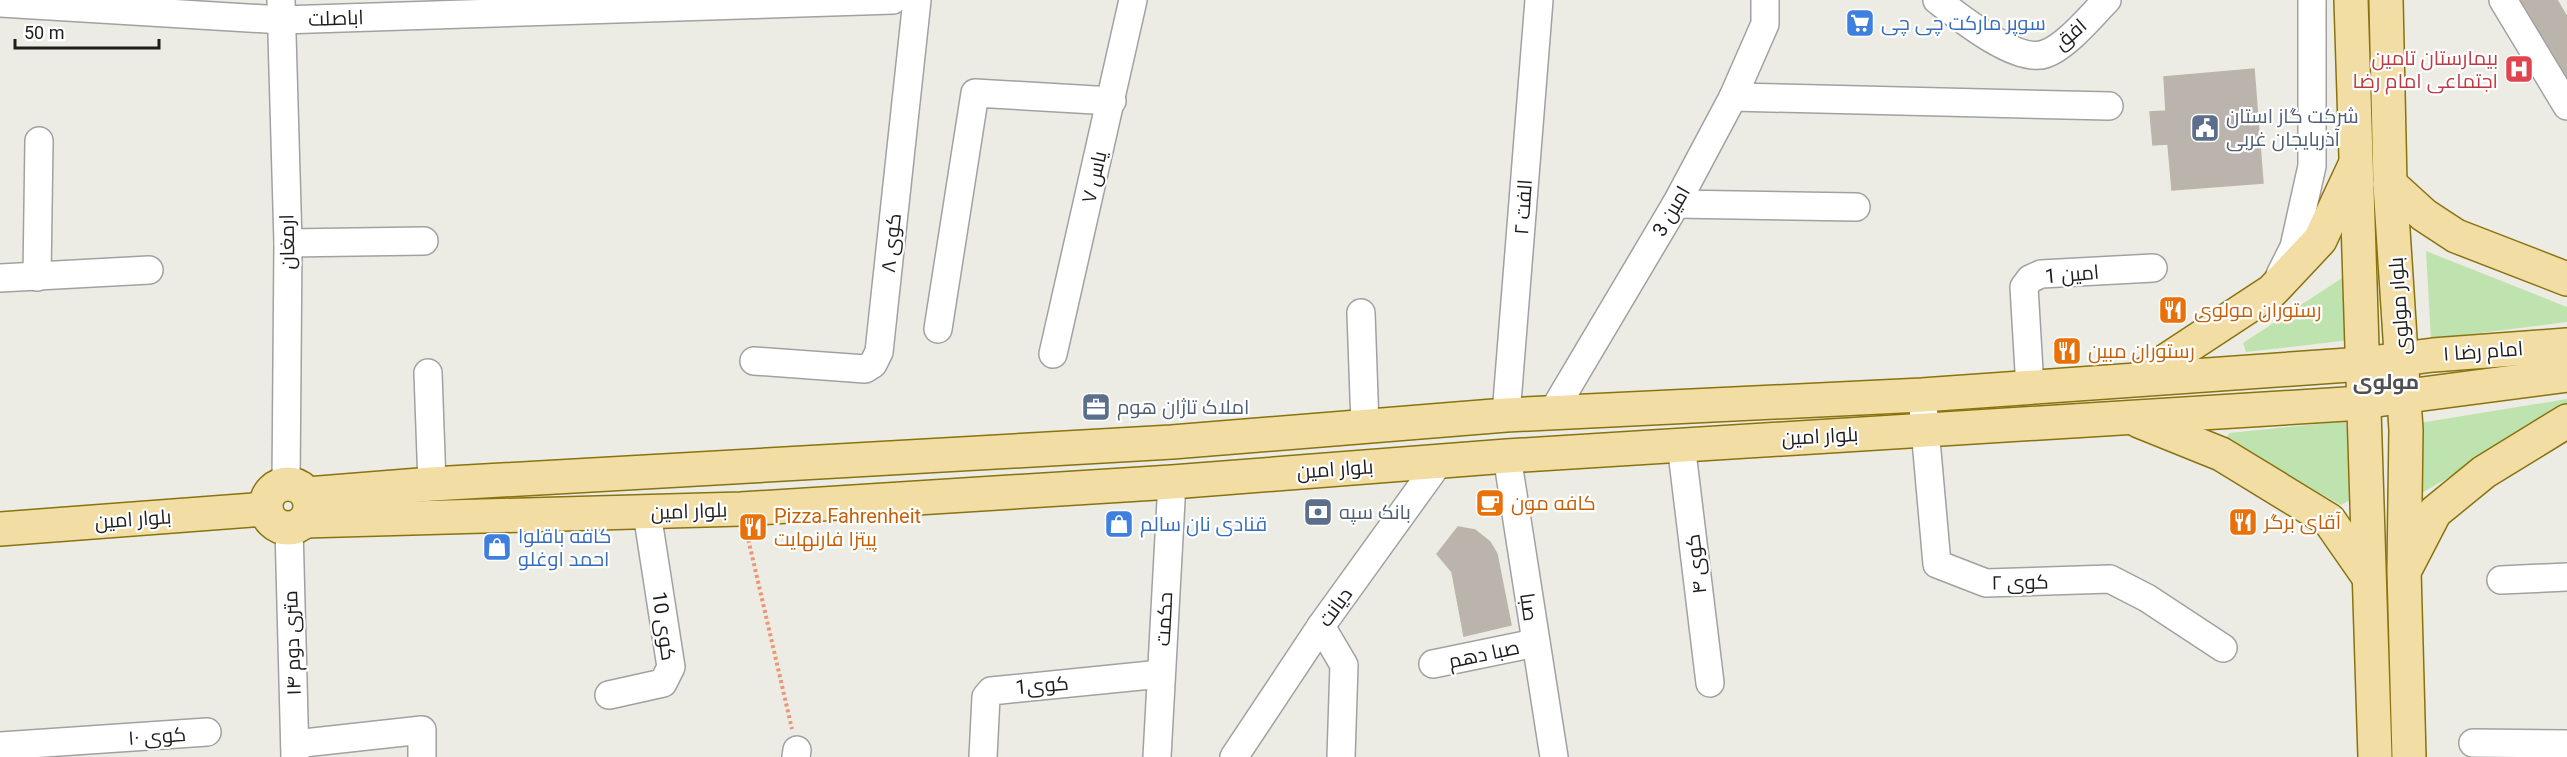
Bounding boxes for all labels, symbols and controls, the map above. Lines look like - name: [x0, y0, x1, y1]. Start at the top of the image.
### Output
- street label: اباصلت: [308, 5, 364, 31]
- supermarket icon: سوپر مارکت چی چی: [1844, 7, 1876, 39]
- place label: سوپر مارکت چی چی: [1881, 11, 2046, 36]
- scale bar: [15, 12, 159, 50]
- street label: افق: [2049, 13, 2092, 55]
- text: 50 m: [24, 22, 64, 43]
- place label: بیمارستان تامین اجتماعی امام رضا: [2353, 46, 2498, 95]
- hospital icon: بیمارستان تامین اجتماعی امام رضا: [2503, 53, 2535, 85]
- place label: شرکت گاز استان آذربایجان غربی: [2226, 104, 2359, 152]
- public building icon: شرکت گاز استان آذربایجان غربی: [2189, 112, 2221, 144]
- street label: یاس ۷: [1076, 148, 1113, 206]
- street label: الفت ۲: [1509, 178, 1537, 236]
- street label: امین 3: [1647, 181, 1696, 241]
- street label: کوی ۸: [876, 212, 907, 274]
- street label: ارمغان: [275, 214, 300, 270]
- street label: بلوار مولوی: [2384, 256, 2415, 356]
- street label: امین 1: [2044, 260, 2100, 289]
- restaurant icon: رستوران مولوی: [2157, 294, 2189, 326]
- place label: رستوران مولوی: [2194, 298, 2322, 323]
- restaurant icon: رستوران مبین: [2051, 335, 2083, 367]
- street label: امام رضا ۱: [2442, 336, 2524, 368]
- place label: رستوران مبین: [2088, 339, 2195, 364]
- district label: مولوی: [2353, 370, 2419, 395]
- office icon: املاک تاژان هوم: [1080, 391, 1112, 423]
- place label: املاک تاژان هوم: [1117, 395, 1249, 421]
- street label: بلوار امین: [1781, 422, 1859, 451]
- street label: بلوار امین: [1296, 454, 1374, 485]
- cafe icon: کافه مون: [1474, 487, 1506, 519]
- place label: کافه مون: [1511, 491, 1596, 516]
- bank icon: بانک سپه: [1302, 496, 1334, 528]
- street label: بلوار امین: [650, 498, 728, 525]
- place label: بانک سپه: [1339, 500, 1411, 525]
- street label: بلوار امین: [94, 504, 172, 535]
- place label: Pizza Fahrenheit پیتزا فارنهایت: [774, 504, 921, 552]
- restaurant icon: آقاى برگر: [2227, 506, 2259, 538]
- shop icon: قنادی نان سالم: [1103, 508, 1135, 540]
- place label: آقاى برگر: [2263, 510, 2342, 535]
- restaurant icon: Pizza Fahrenheit پیتزا فارنهایت: [737, 511, 769, 543]
- place label: قنادی نان سالم: [1140, 512, 1267, 538]
- place label: کافه باقلوا احمد اوغلو: [518, 524, 612, 571]
- shop icon: کافه باقلوا احمد اوغلو: [481, 531, 513, 563]
- street label: کوی ۴: [1680, 533, 1713, 595]
- street label: کوی ۲: [1991, 570, 2049, 595]
- street label: دیانت: [1313, 583, 1357, 631]
- street label: ۱۴ متری دوم: [278, 590, 308, 696]
- street label: کوی 10: [646, 590, 681, 662]
- street label: حکمت: [1151, 591, 1177, 647]
- street label: صبا: [1515, 591, 1543, 623]
- street label: صبا دهم: [1446, 635, 1522, 675]
- street label: کوی1: [1014, 671, 1070, 700]
- street label: کوی ۱۰: [127, 722, 187, 751]

